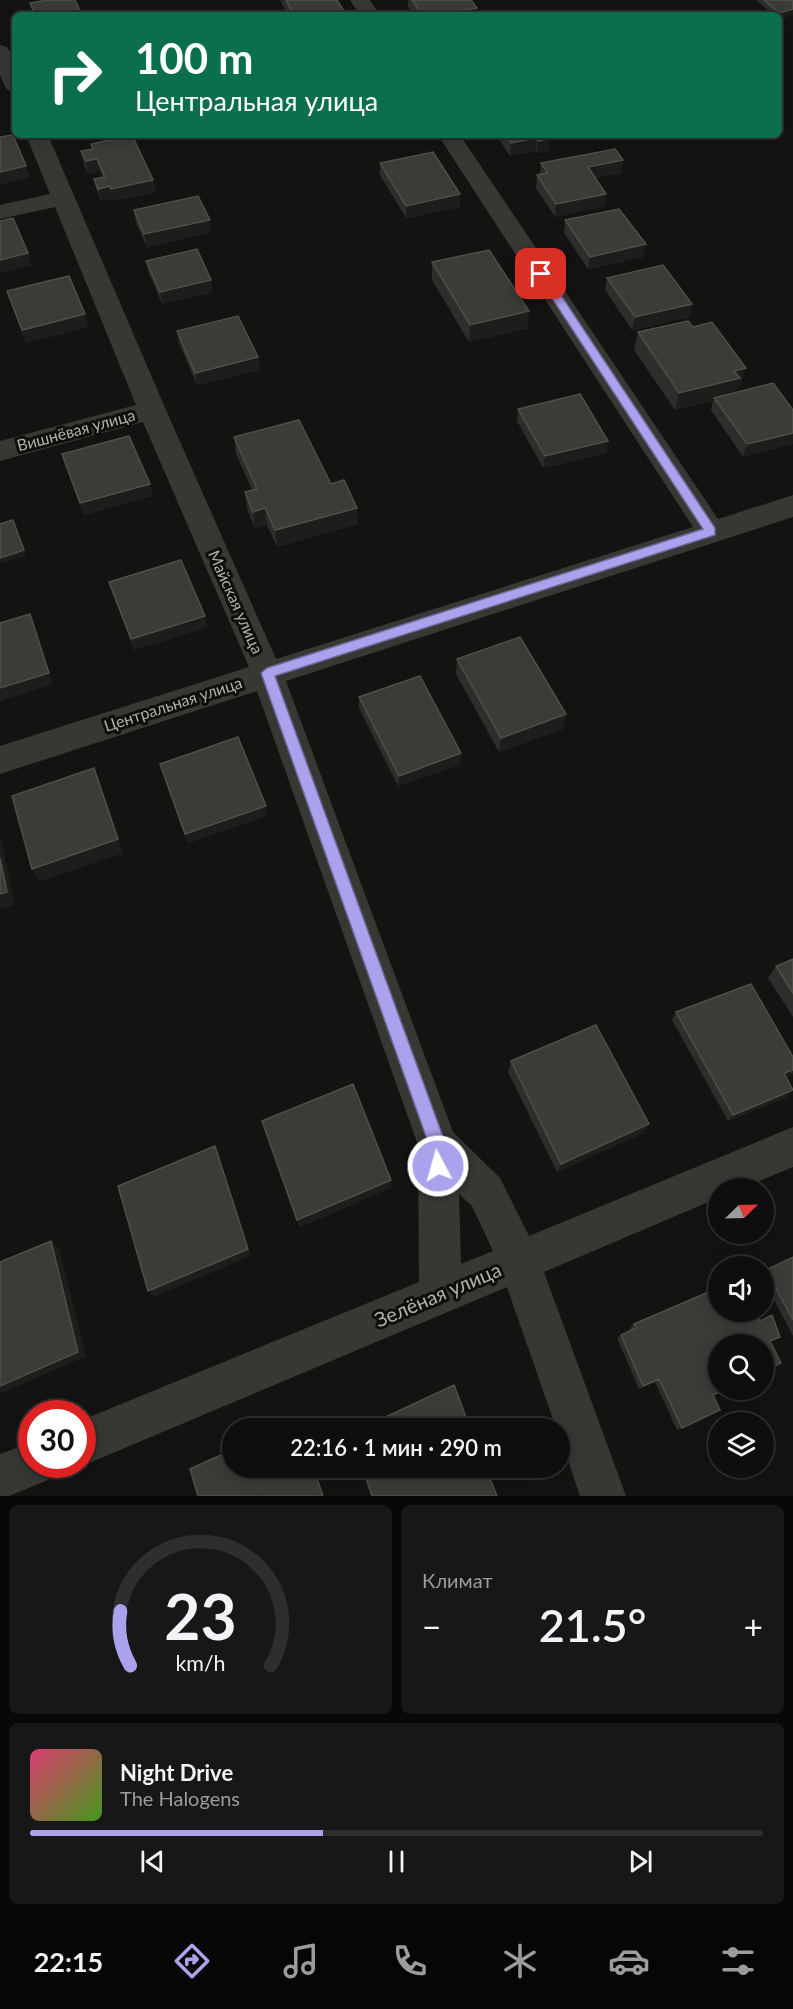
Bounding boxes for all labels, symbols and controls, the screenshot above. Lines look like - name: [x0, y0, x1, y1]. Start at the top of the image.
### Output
- text: 100 m: [135, 33, 253, 83]
- icon: right: [36, 36, 114, 114]
- text: Центральная улица: [135, 84, 378, 117]
- pin: [515, 248, 566, 299]
- icon: arrive: [524, 257, 557, 290]
- street label: Вишнёвая улица: [15, 405, 137, 454]
- street label: Майская улица: [205, 547, 268, 657]
- street label: Центральная улица: [101, 672, 244, 735]
- position arrow: [406, 1134, 470, 1198]
- north arrow: [708, 1178, 774, 1244]
- map controls: [708, 1178, 774, 1478]
- button: sound: [708, 1256, 774, 1322]
- street label: Зелёная улица: [371, 1257, 504, 1331]
- button: search: [708, 1334, 774, 1400]
- speed limit sign: 30: [18, 1400, 96, 1478]
- button: layers: [708, 1412, 774, 1478]
- text: 22:16 · 1 мин · 290 m: [290, 1434, 502, 1461]
- text: Климат: [422, 1568, 493, 1592]
- text: 23: [164, 1578, 237, 1653]
- text: 21.5°: [539, 1598, 646, 1652]
- text: −: [422, 1606, 441, 1646]
- text: +: [744, 1606, 763, 1646]
- text: km/h: [175, 1651, 226, 1677]
- text: Night Drive: [120, 1759, 233, 1786]
- text: The Halogens: [120, 1786, 240, 1810]
- icon: previous: [136, 1845, 169, 1878]
- icon: pause: [380, 1845, 413, 1878]
- icon: next: [624, 1845, 657, 1878]
- icon: directions: [171, 1940, 213, 1982]
- icon: music: [280, 1940, 322, 1982]
- icon: phone: [389, 1940, 431, 1982]
- icon: climate: [499, 1940, 541, 1982]
- icon: car: [608, 1940, 650, 1982]
- icon: filters: [717, 1940, 759, 1982]
- text: 22:15: [34, 1945, 103, 1978]

